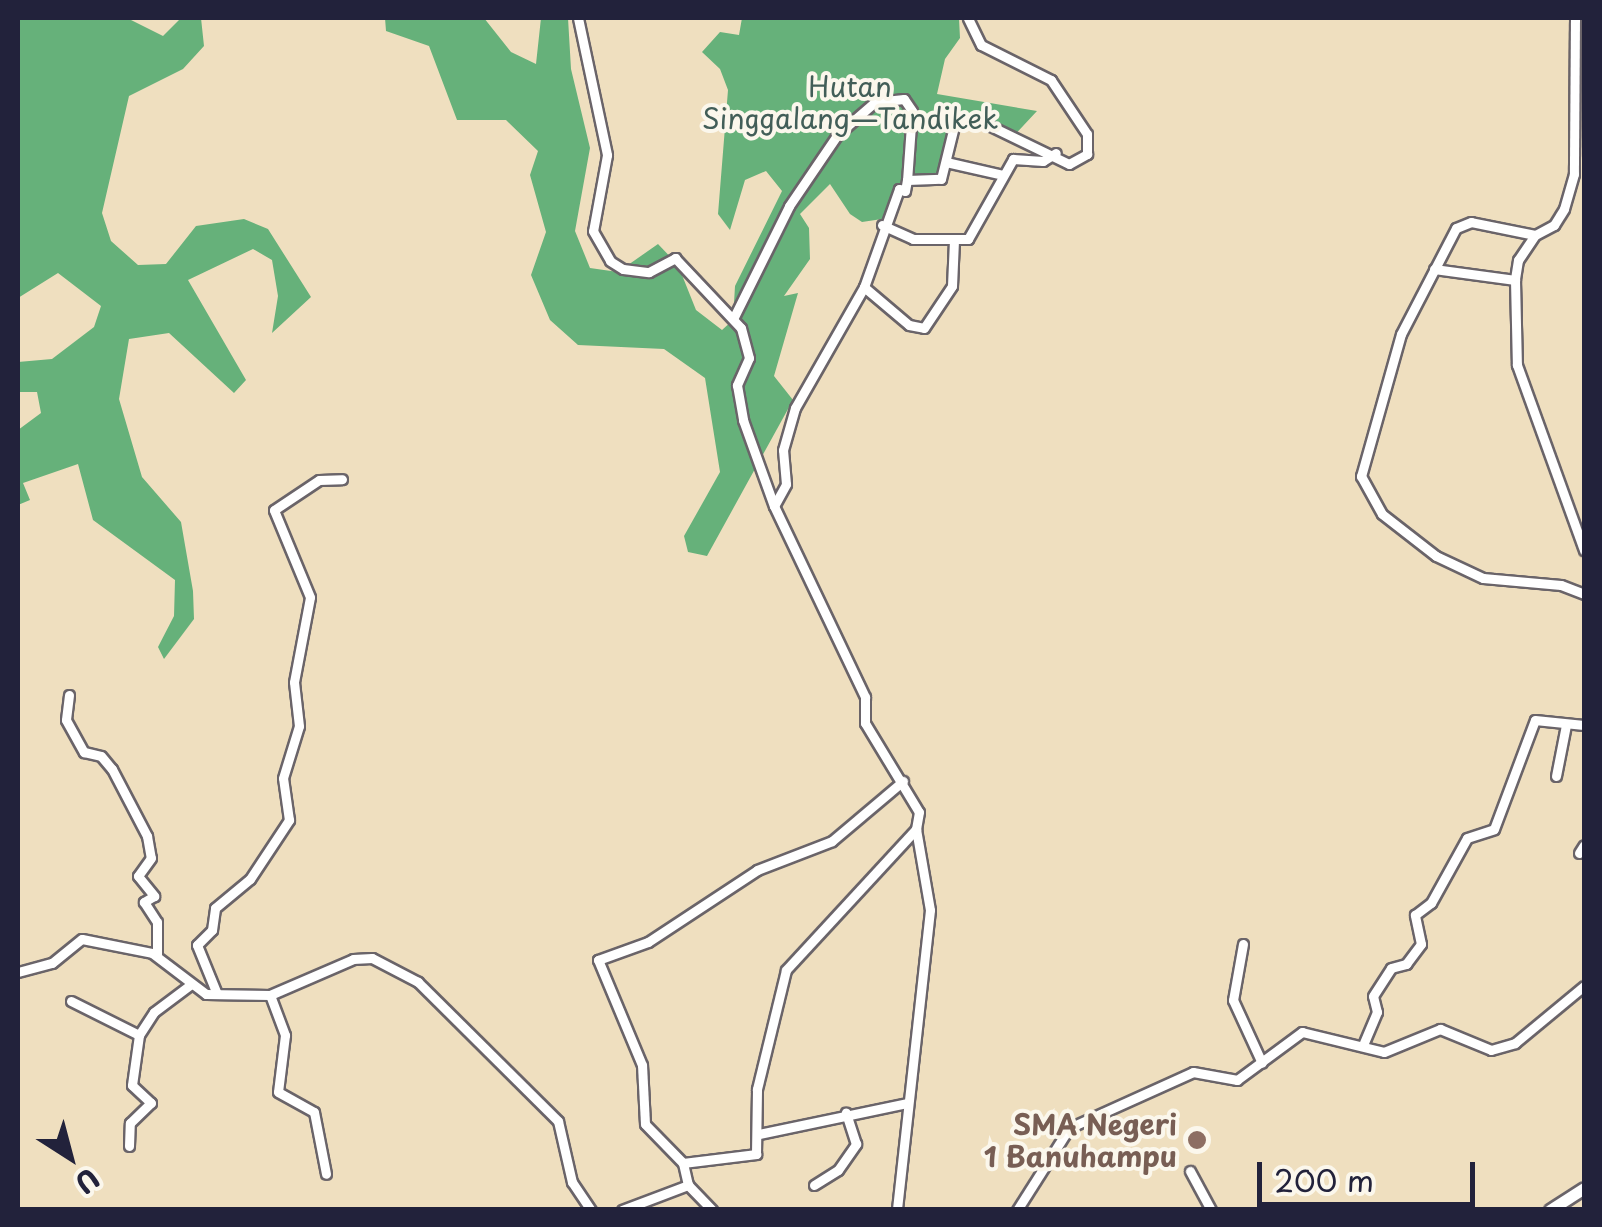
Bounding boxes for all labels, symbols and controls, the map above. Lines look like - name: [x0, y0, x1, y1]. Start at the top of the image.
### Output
- park label: Hutan Singgalang—Tandikek: [702, 69, 998, 135]
- north arrow: [20, 1107, 120, 1207]
- place label: SMA Negeri 1 Banuhampu: [983, 1107, 1177, 1173]
- marker: SMA Negeri 1 Banuhampu: [1186, 1129, 1208, 1151]
- scale bar: [1262, 1142, 1480, 1204]
- text: 200 m: [1274, 1157, 1374, 1202]
- text: U: [67, 1158, 109, 1205]

